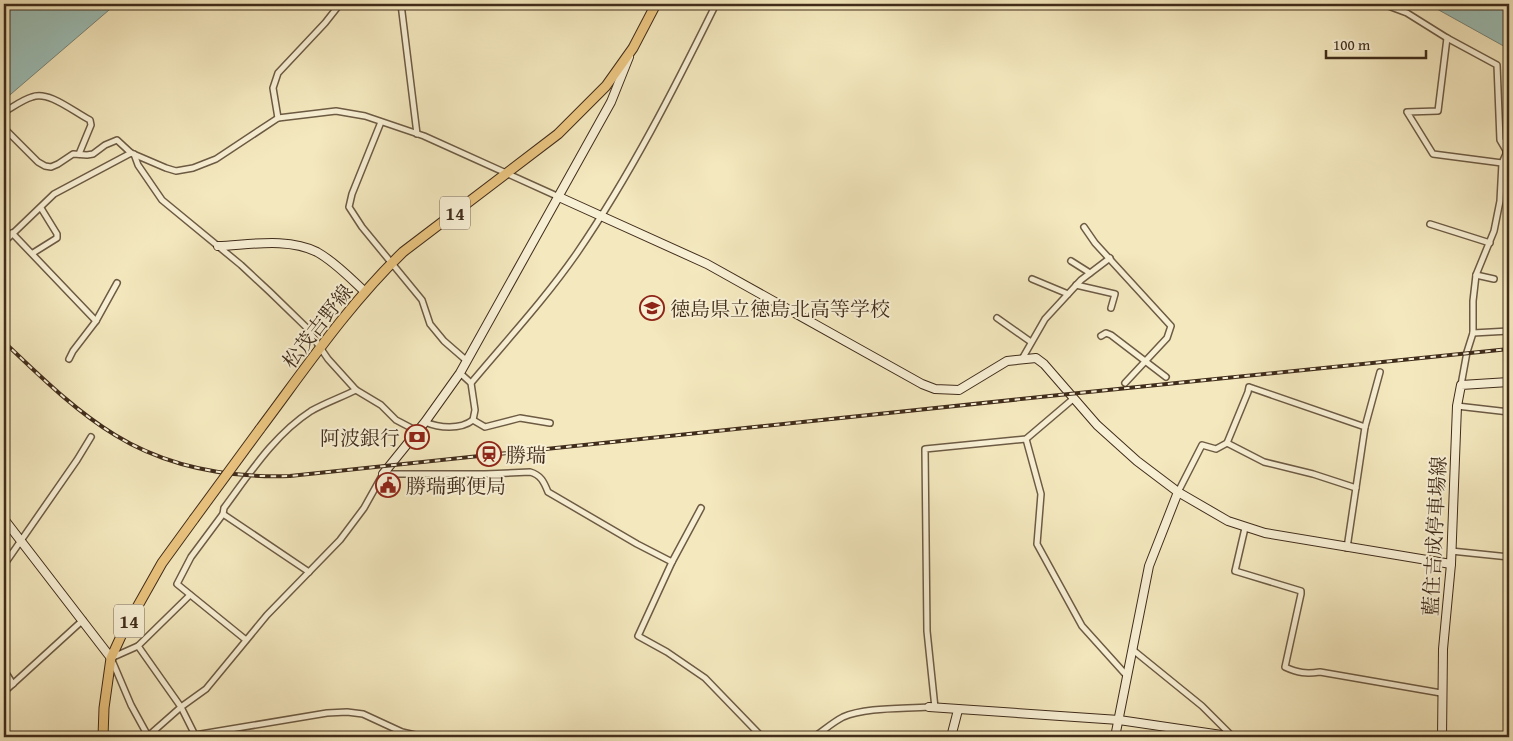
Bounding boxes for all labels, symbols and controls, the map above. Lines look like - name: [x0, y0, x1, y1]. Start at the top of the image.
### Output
- scale bar: [1326, 28, 1426, 60]
- text: 100 m: [1333, 34, 1371, 55]
- road number: 14: [440, 197, 470, 230]
- street label: 松茂吉野線: [275, 278, 359, 374]
- place label: 徳島県立徳島北高等学校: [670, 294, 890, 323]
- school or university icon: 徳島県立徳島北高等学校: [639, 295, 665, 321]
- place label: 阿波銀行: [320, 423, 400, 452]
- bank icon: 阿波銀行: [404, 424, 430, 450]
- place label: 勝瑞: [506, 440, 546, 469]
- station icon: 勝瑞: [476, 441, 502, 467]
- street label: 藍住吉成停車場線: [1415, 455, 1453, 617]
- place label: 勝瑞郵便局: [406, 471, 506, 500]
- public building icon: 勝瑞郵便局: [375, 472, 401, 498]
- road number: 14: [114, 604, 144, 638]

